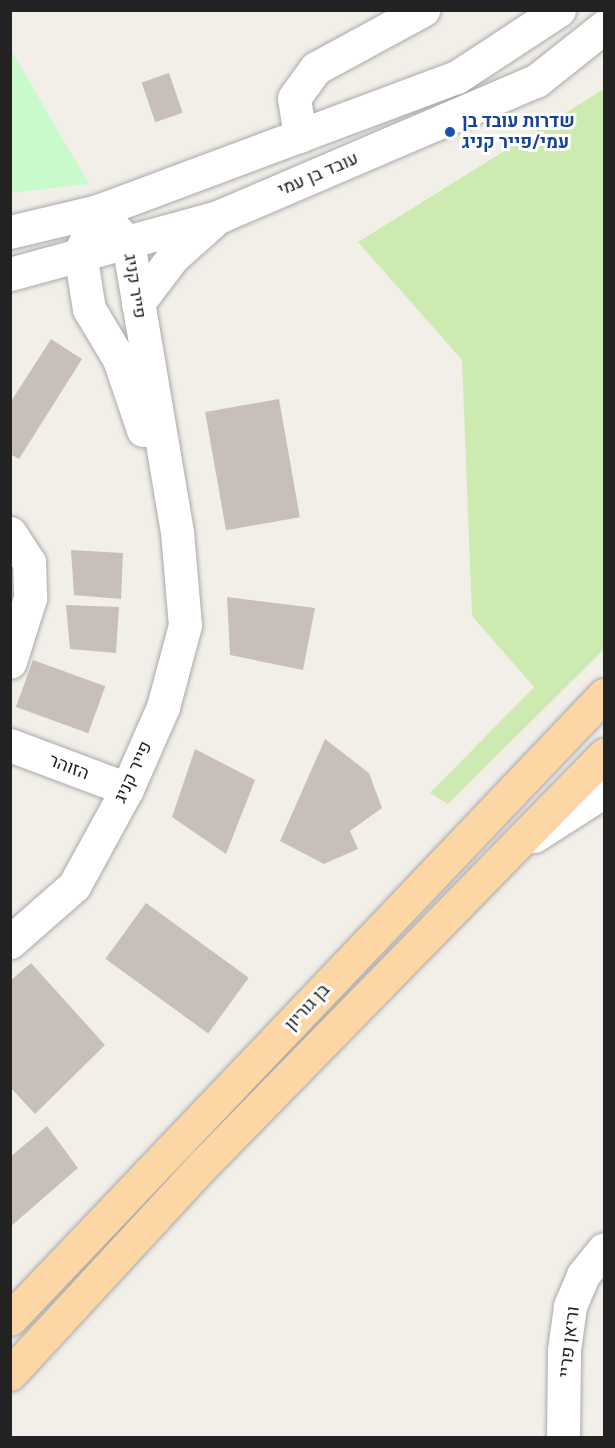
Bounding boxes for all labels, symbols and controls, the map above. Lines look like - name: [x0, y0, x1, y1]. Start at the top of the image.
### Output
- place label: שדרות עובד בן עמי/פייר קניג: [462, 111, 575, 154]
- marker: שדרות עובד בן עמי/פייר קניג: [443, 125, 457, 139]
- street label: עובד בן עמי: [274, 147, 362, 201]
- street label: פייר קניג: [119, 252, 151, 320]
- street label: פייר קניג: [109, 738, 157, 806]
- street label: הזוהר: [46, 749, 92, 785]
- street label: בן גוריון: [280, 979, 334, 1035]
- street label: וריאן פריי: [554, 1305, 584, 1379]

